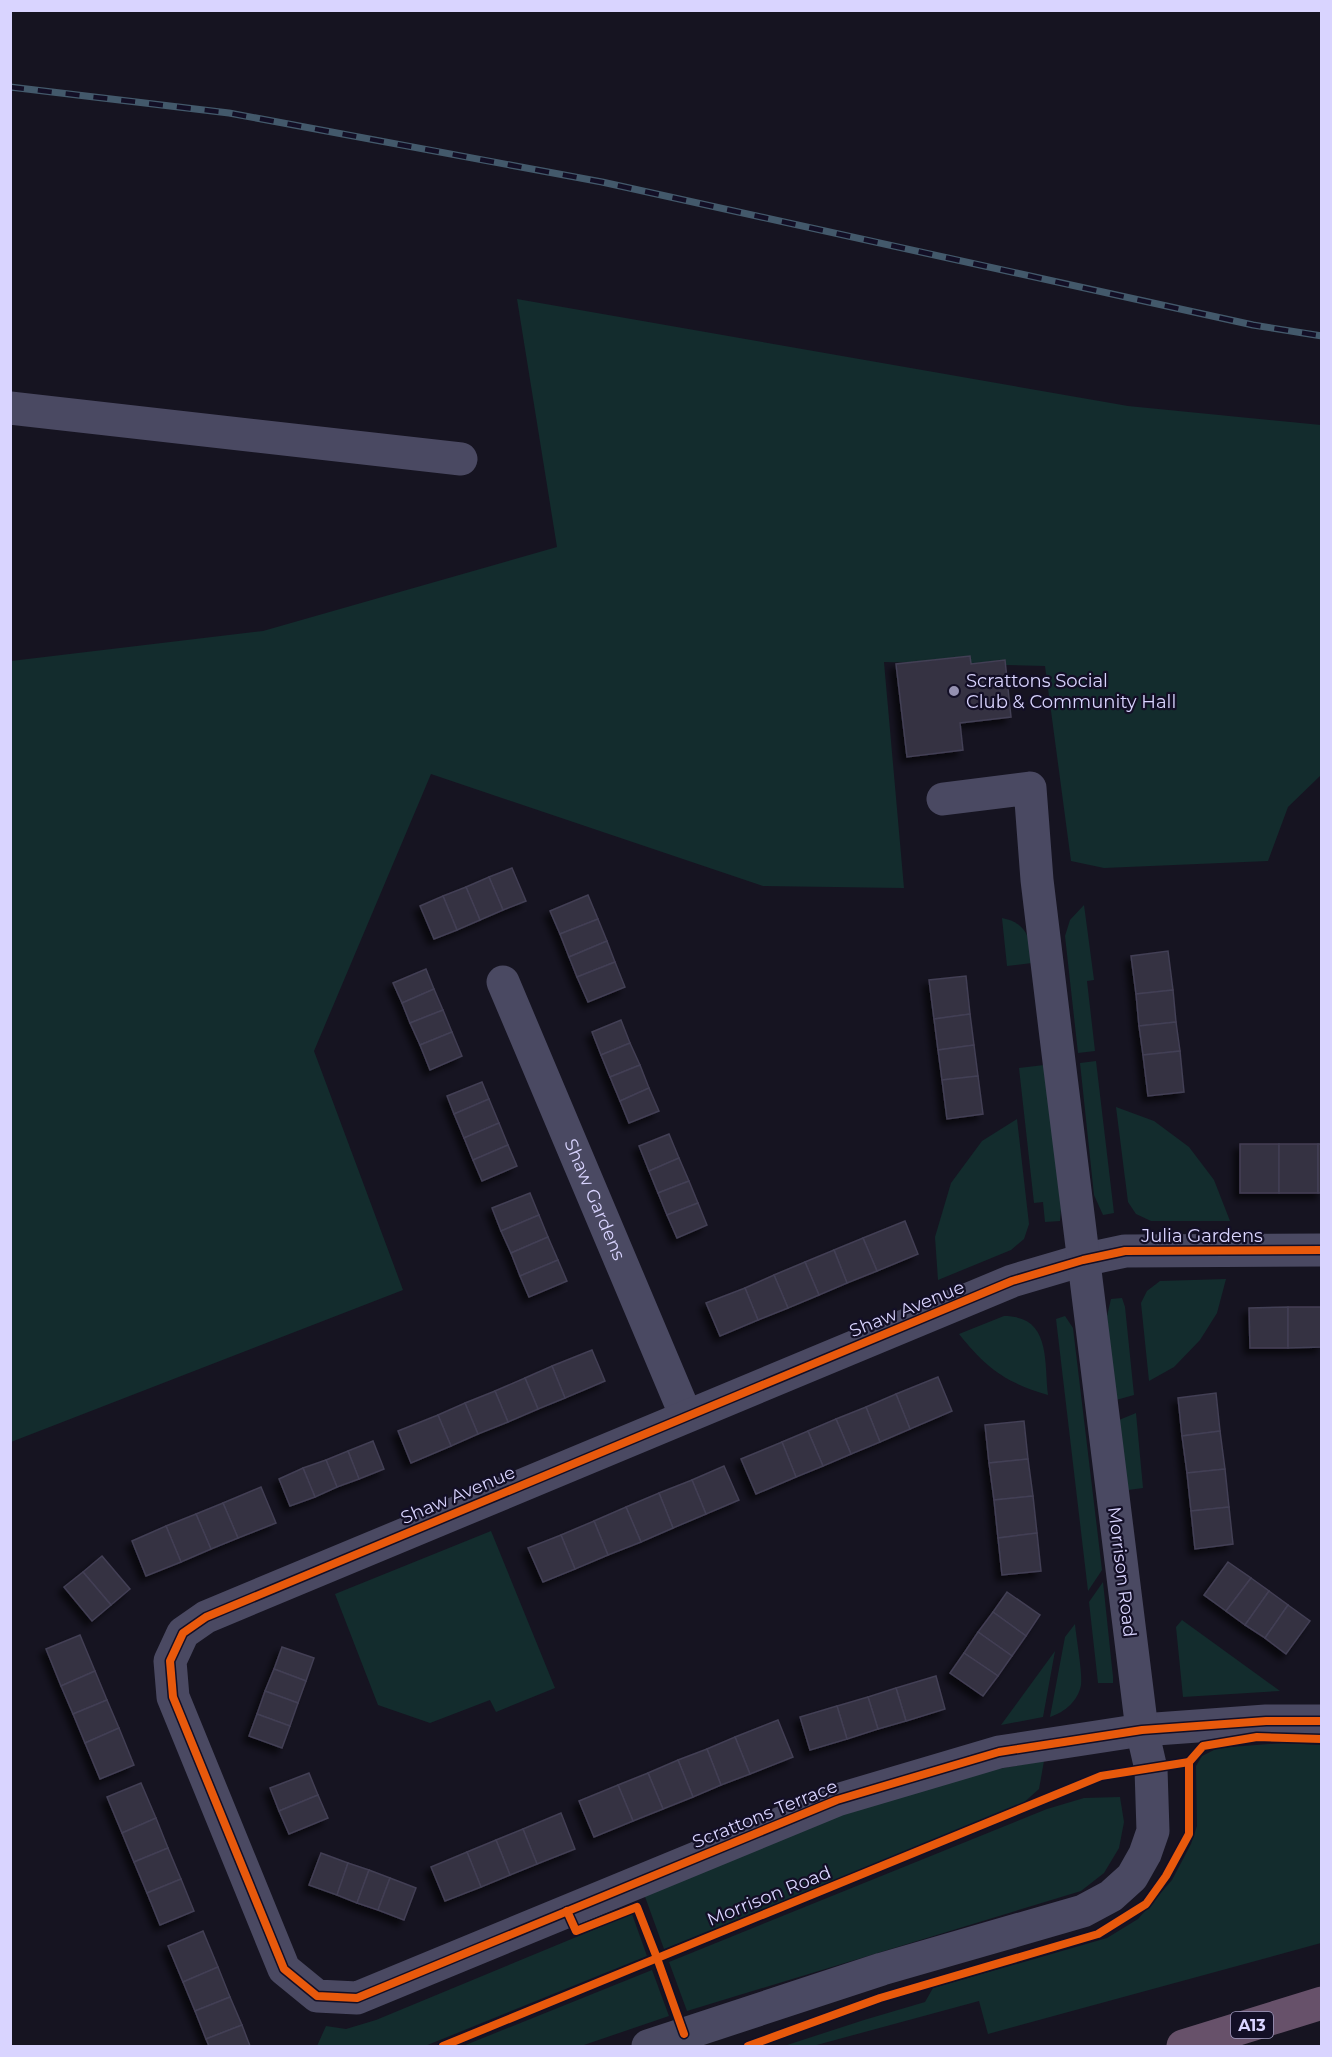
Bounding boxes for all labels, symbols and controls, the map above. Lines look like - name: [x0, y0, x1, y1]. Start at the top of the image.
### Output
- place label: Scrattons Social Club & Community Hall: [966, 670, 1176, 713]
- marker: Scrattons Social Club & Community Hall: [947, 684, 961, 698]
- street label: Shaw Gardens: [559, 1135, 630, 1264]
- street label: Julia Gardens: [1140, 1225, 1263, 1247]
- street label: Shaw Avenue: [846, 1276, 968, 1342]
- street label: Shaw Avenue: [397, 1461, 519, 1529]
- street label: Morrison Road: [1103, 1505, 1141, 1639]
- street label: Scrattons Terrace: [689, 1775, 841, 1853]
- street label: Morrison Road: [704, 1861, 834, 1931]
- road number: A13: [1231, 2012, 1273, 2038]

